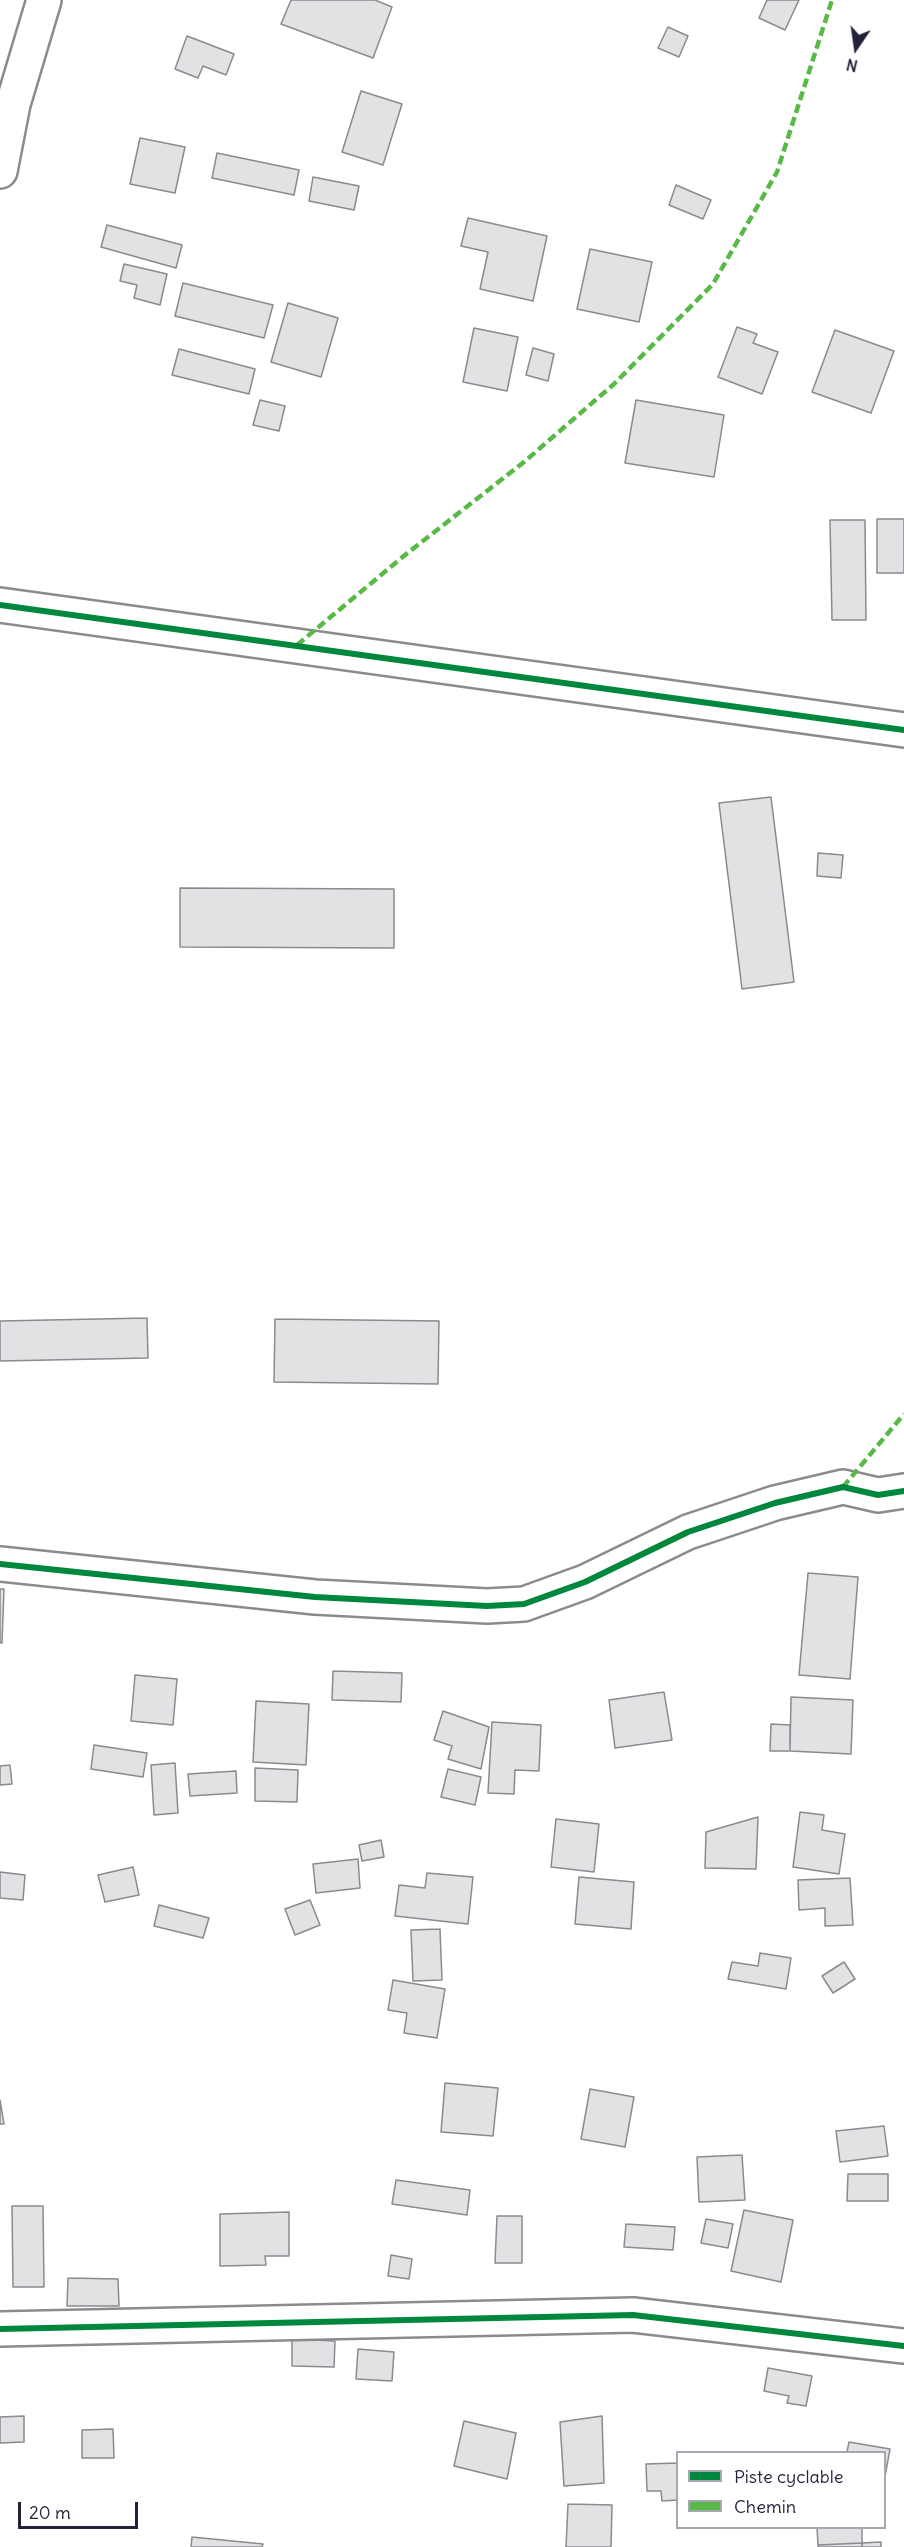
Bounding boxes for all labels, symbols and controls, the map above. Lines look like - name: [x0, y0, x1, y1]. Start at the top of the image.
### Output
- north arrow: [826, 18, 886, 78]
- text: N: [844, 55, 860, 77]
- legend: [676, 2451, 886, 2529]
- text: Piste cyclable: [734, 2465, 843, 2488]
- scale bar: [21, 2490, 141, 2528]
- text: Chemin: [734, 2495, 796, 2518]
- text: 20 m: [29, 2501, 71, 2524]

